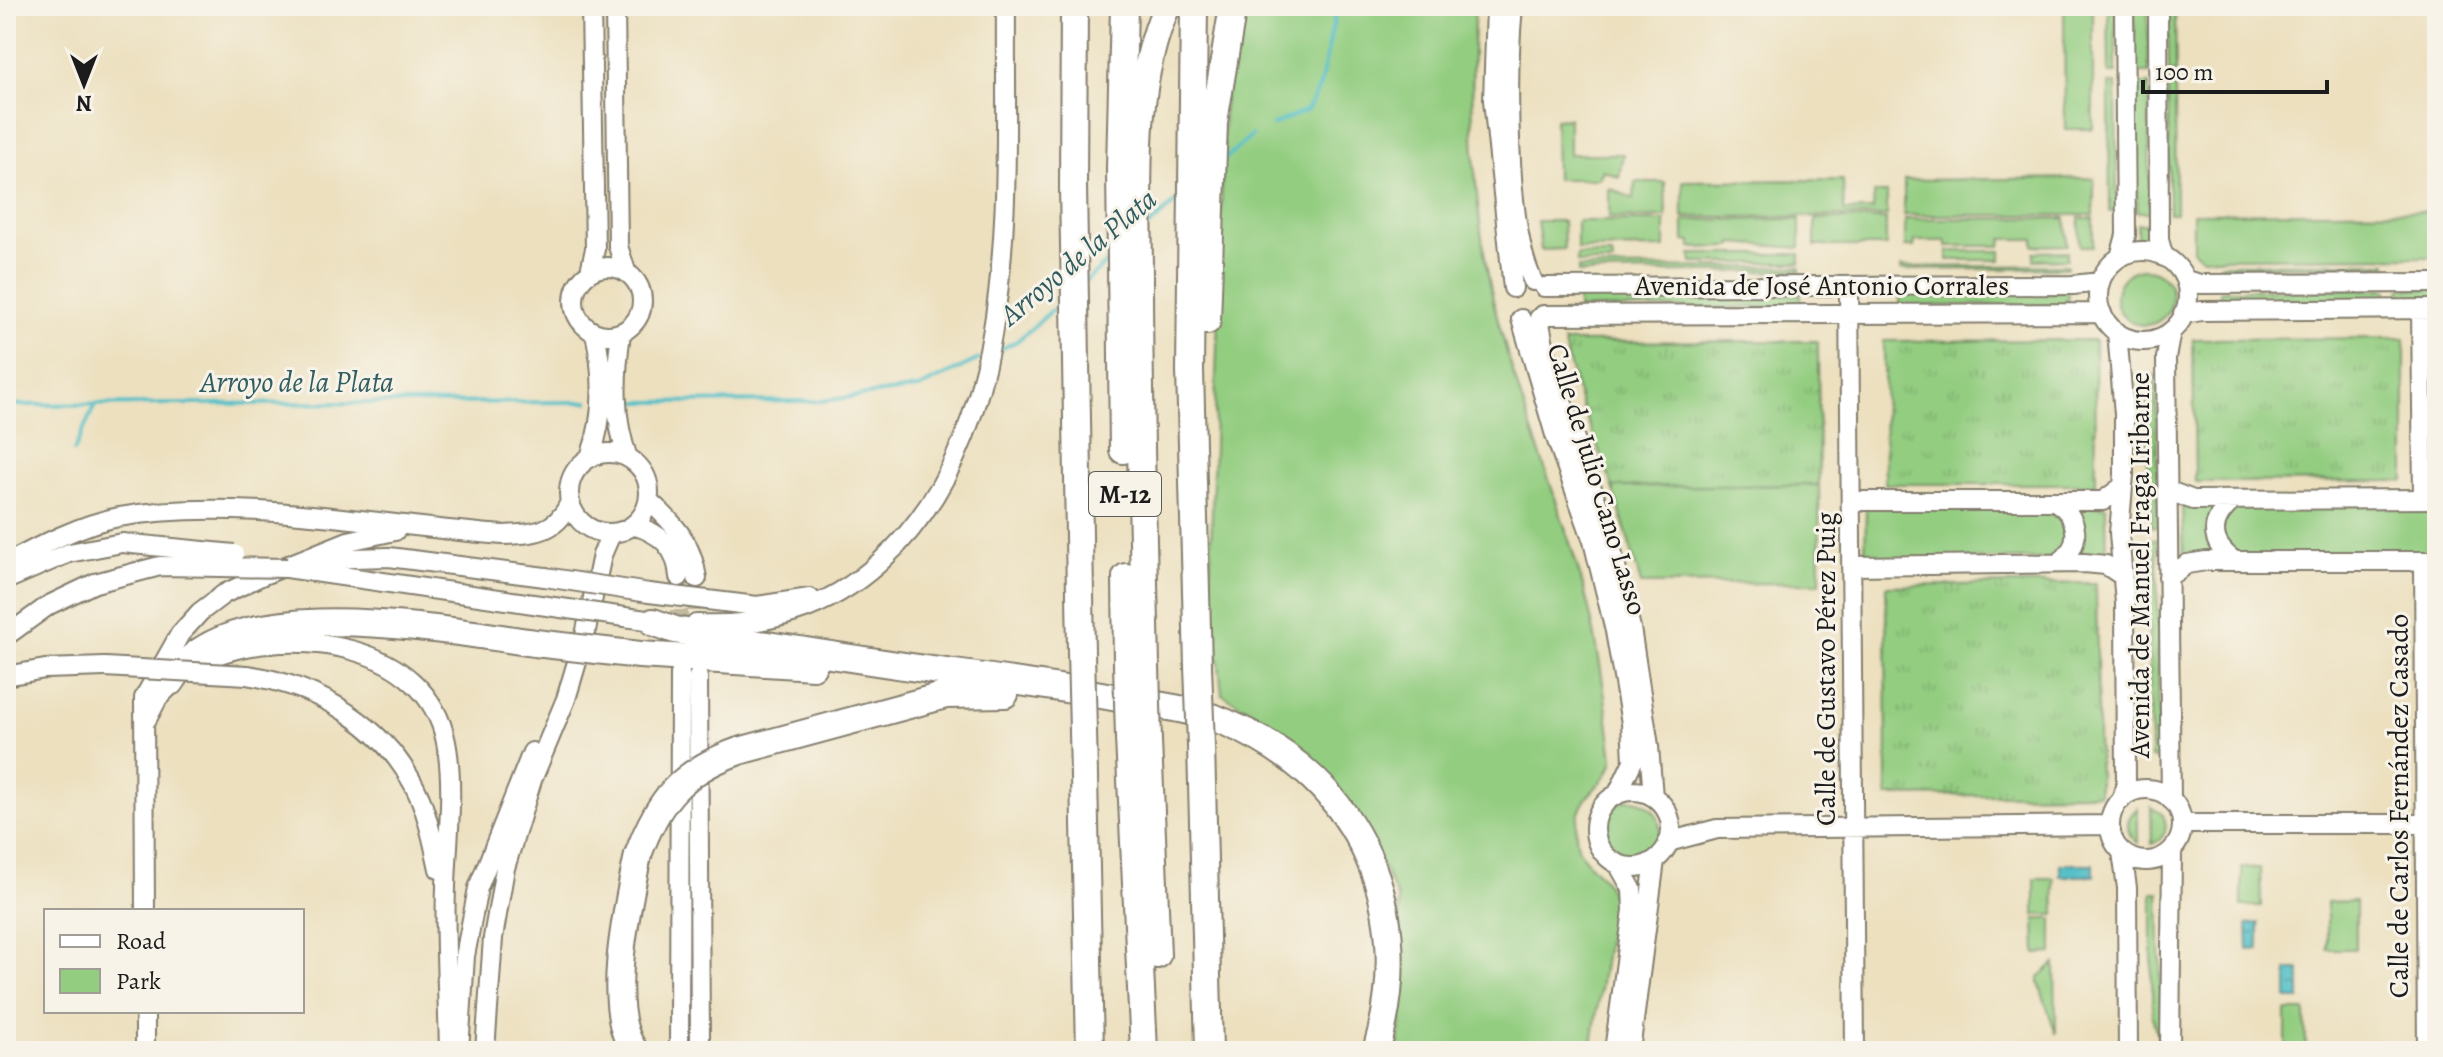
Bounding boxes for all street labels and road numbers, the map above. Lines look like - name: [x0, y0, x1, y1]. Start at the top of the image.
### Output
- street label: Avenida de José Antonio Corrales: [1634, 267, 2009, 305]
- street label: Calle de Julio Cano Lasso: [1538, 339, 1656, 620]
- street label: Avenida de Manuel Fraga Iribarne: [2121, 372, 2159, 759]
- road number: M-12: [1089, 472, 1161, 516]
- street label: Calle de Gustavo Pérez Puig: [1807, 512, 1845, 826]
- street label: Calle de Carlos Fernández Casado: [2380, 614, 2418, 998]

